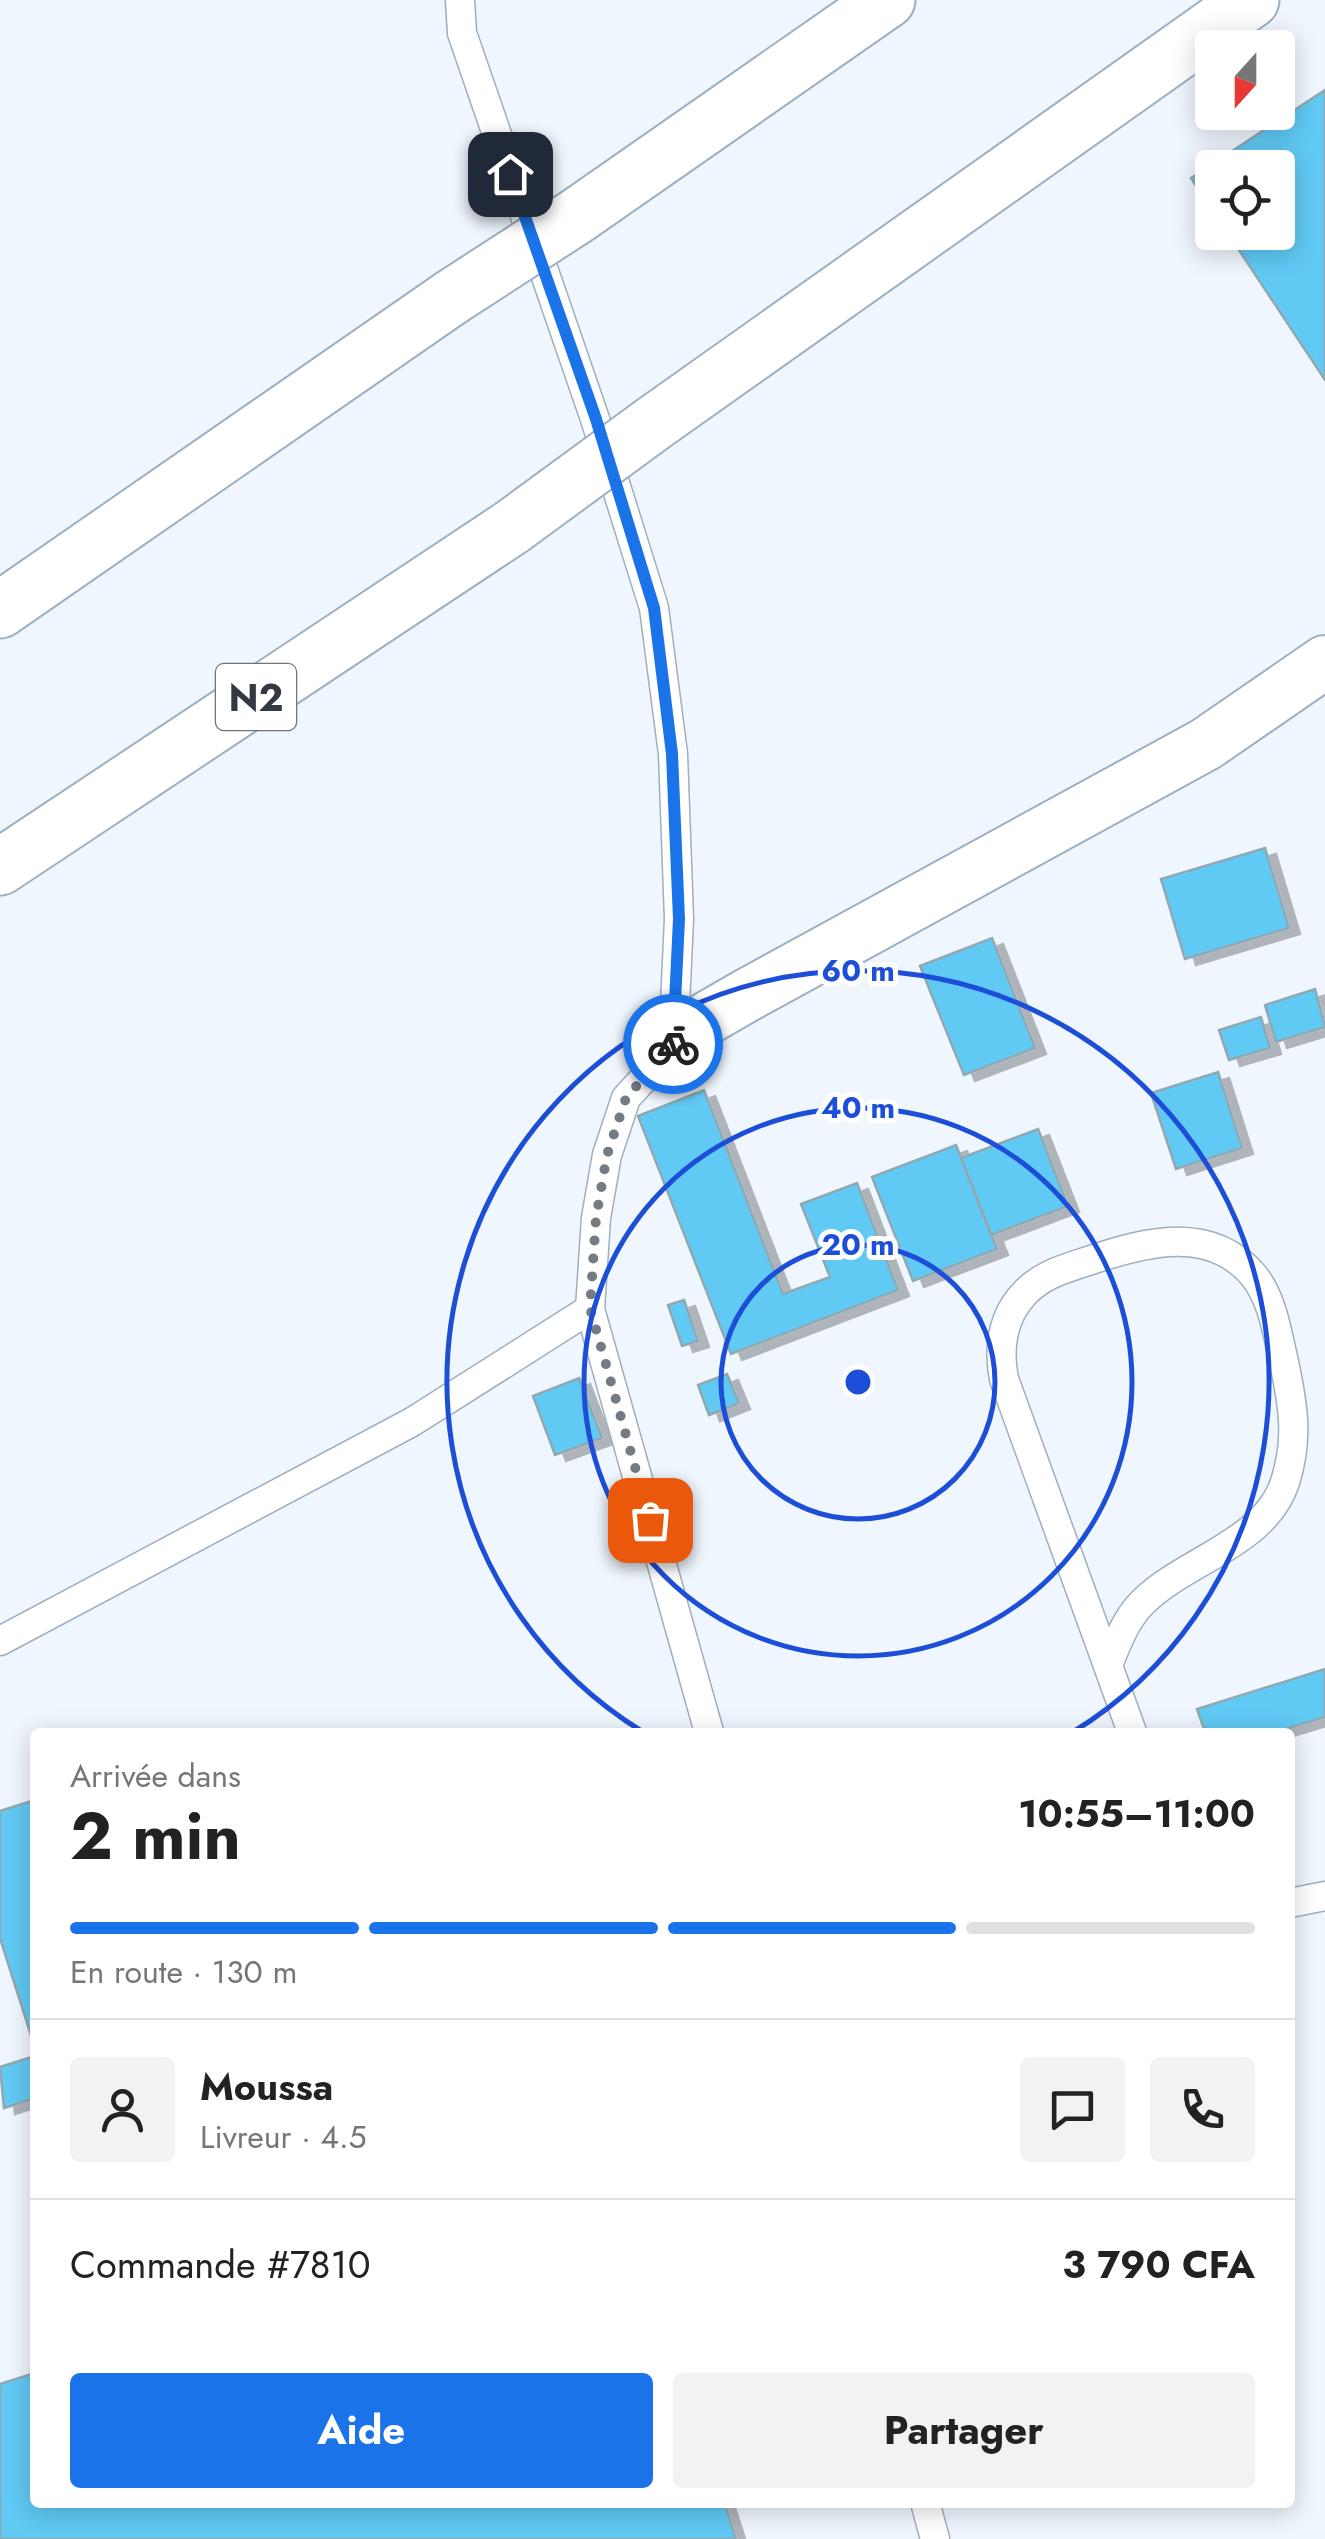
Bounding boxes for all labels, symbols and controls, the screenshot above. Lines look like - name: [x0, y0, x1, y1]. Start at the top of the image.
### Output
- north arrow: [1195, 30, 1295, 130]
- map controls: [1195, 30, 1295, 250]
- pin: [468, 132, 553, 217]
- icon: home: [483, 147, 538, 202]
- button: locate: [1195, 150, 1295, 250]
- road number: N2: [216, 664, 296, 730]
- text: 60 m: [821, 949, 895, 992]
- courier: [623, 994, 723, 1094]
- icon: bike: [646, 1017, 701, 1072]
- text: 40 m: [821, 1086, 895, 1129]
- text: 20 m: [821, 1223, 895, 1266]
- centre of rings: [840, 1364, 876, 1400]
- pin: [608, 1478, 693, 1563]
- icon: bag: [623, 1493, 678, 1548]
- text: Arrivée dans: [70, 1753, 241, 1799]
- text: 10:55–11:00: [1018, 1786, 1255, 1841]
- text: 2 min: [70, 1789, 241, 1883]
- text: En route · 130 m: [70, 1949, 297, 1995]
- button: person: [70, 2057, 175, 2162]
- button: chat: [1020, 2057, 1125, 2162]
- button: phone: [1150, 2057, 1255, 2162]
- text: Moussa: [200, 2059, 333, 2114]
- text: Livreur · 4.5: [200, 2114, 367, 2160]
- text: Commande #7810: [70, 2237, 371, 2292]
- text: 3 790 CFA: [1062, 2237, 1255, 2292]
- button: Aide: [70, 2373, 653, 2488]
- button: Partager: [673, 2373, 1255, 2488]

